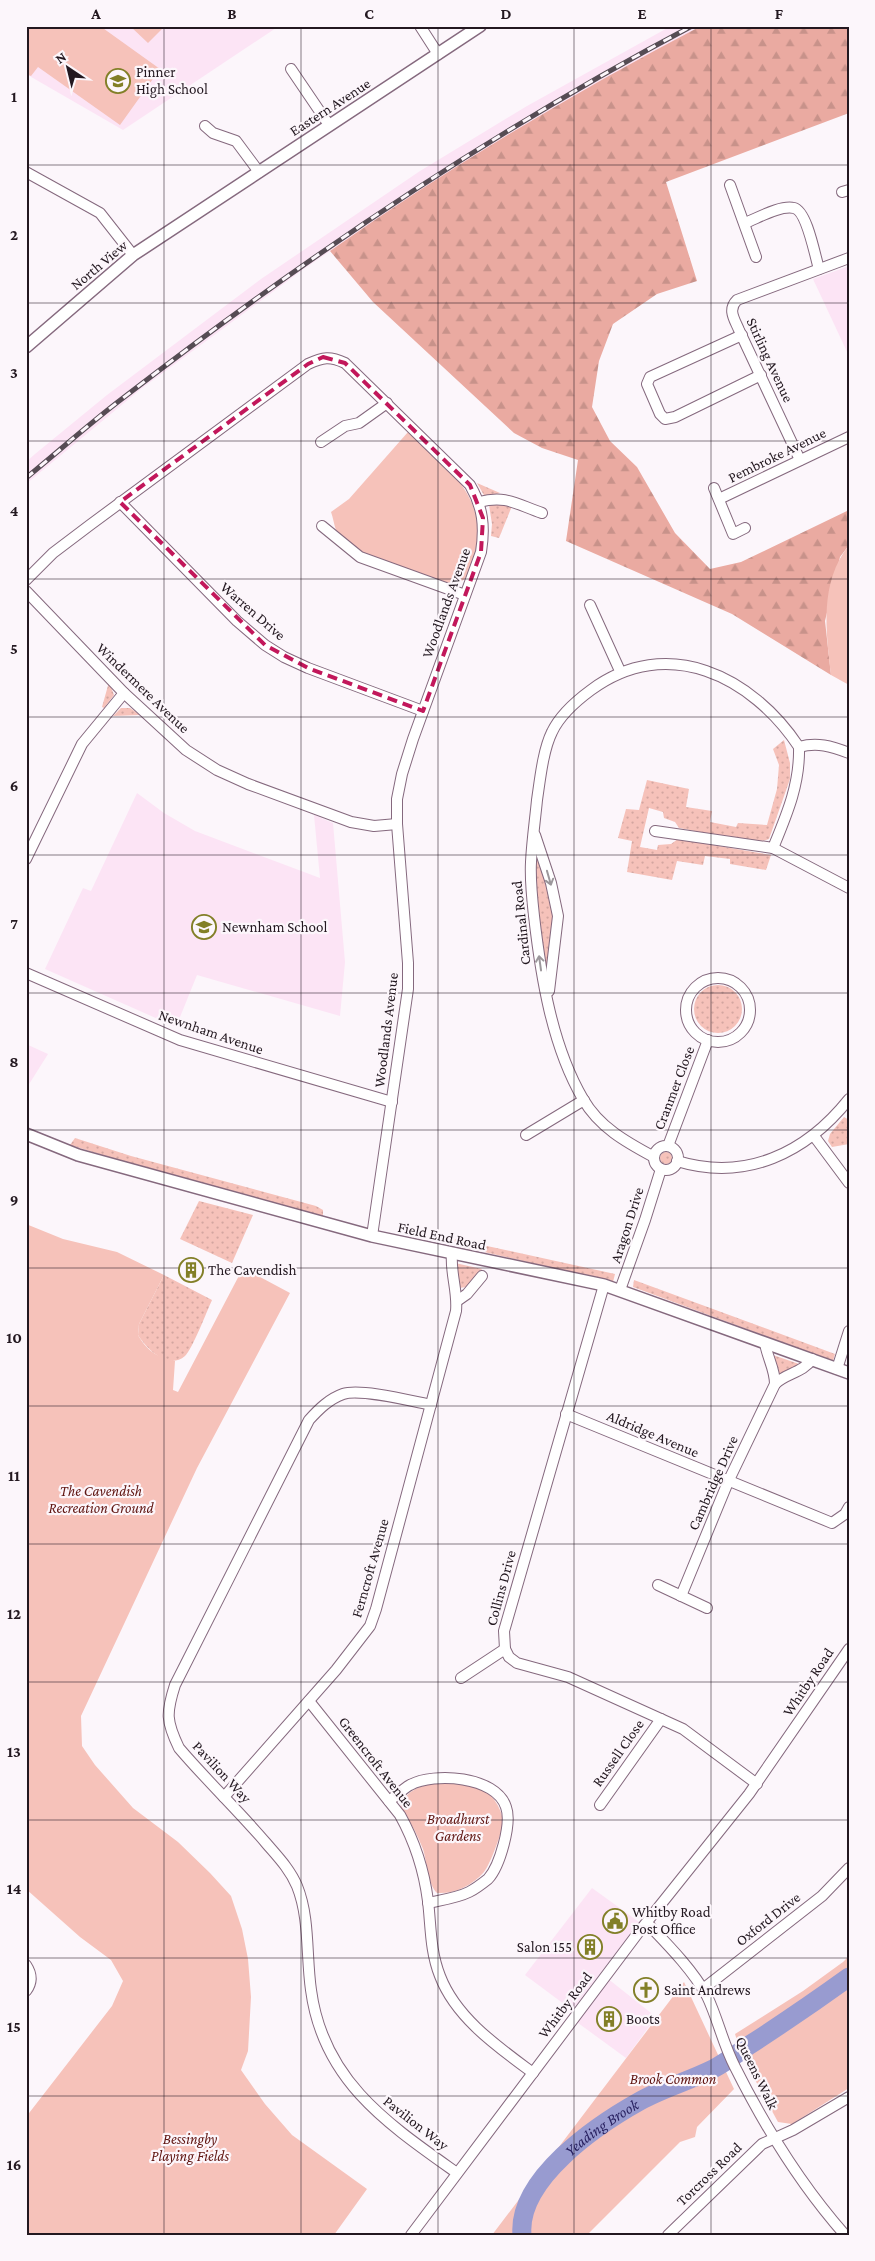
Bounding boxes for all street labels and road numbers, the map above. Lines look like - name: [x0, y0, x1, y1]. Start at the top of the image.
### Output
- street label: Eastern Avenue: [287, 75, 374, 139]
- street label: North View: [68, 236, 131, 293]
- street label: Stirling Avenue: [743, 315, 797, 406]
- street label: Pembroke Avenue: [726, 424, 829, 486]
- street label: Woodlands Avenue: [419, 546, 473, 660]
- street label: Warren Drive: [217, 579, 289, 644]
- street label: Windermere Avenue: [93, 640, 193, 737]
- street label: Cardinal Road: [509, 880, 533, 966]
- street label: Woodlands Avenue: [371, 971, 401, 1088]
- street label: Newnham Avenue: [157, 1007, 266, 1058]
- street label: Cranmer Close: [651, 1043, 697, 1132]
- street label: Aragon Drive: [607, 1185, 648, 1265]
- street label: Field End Road: [396, 1219, 488, 1253]
- street label: Aldridge Avenue: [604, 1407, 702, 1462]
- street label: Cambridge Drive: [685, 1433, 742, 1533]
- street label: Ferncroft Avenue: [348, 1516, 392, 1619]
- street label: Collins Drive: [483, 1548, 519, 1627]
- street label: Whitby Road: [779, 1645, 837, 1720]
- street label: Greencroft Avenue: [336, 1713, 417, 1811]
- street label: Russell Close: [589, 1716, 647, 1789]
- street label: Pavilion Way: [189, 1738, 255, 1807]
- street label: Oxford Drive: [733, 1889, 804, 1949]
- street label: Whitby Road: [535, 1969, 596, 2042]
- street label: Queens Walk: [732, 2034, 782, 2113]
- street label: Pavilion Way: [380, 2093, 452, 2154]
- street label: Torcross Road: [673, 2139, 745, 2209]

